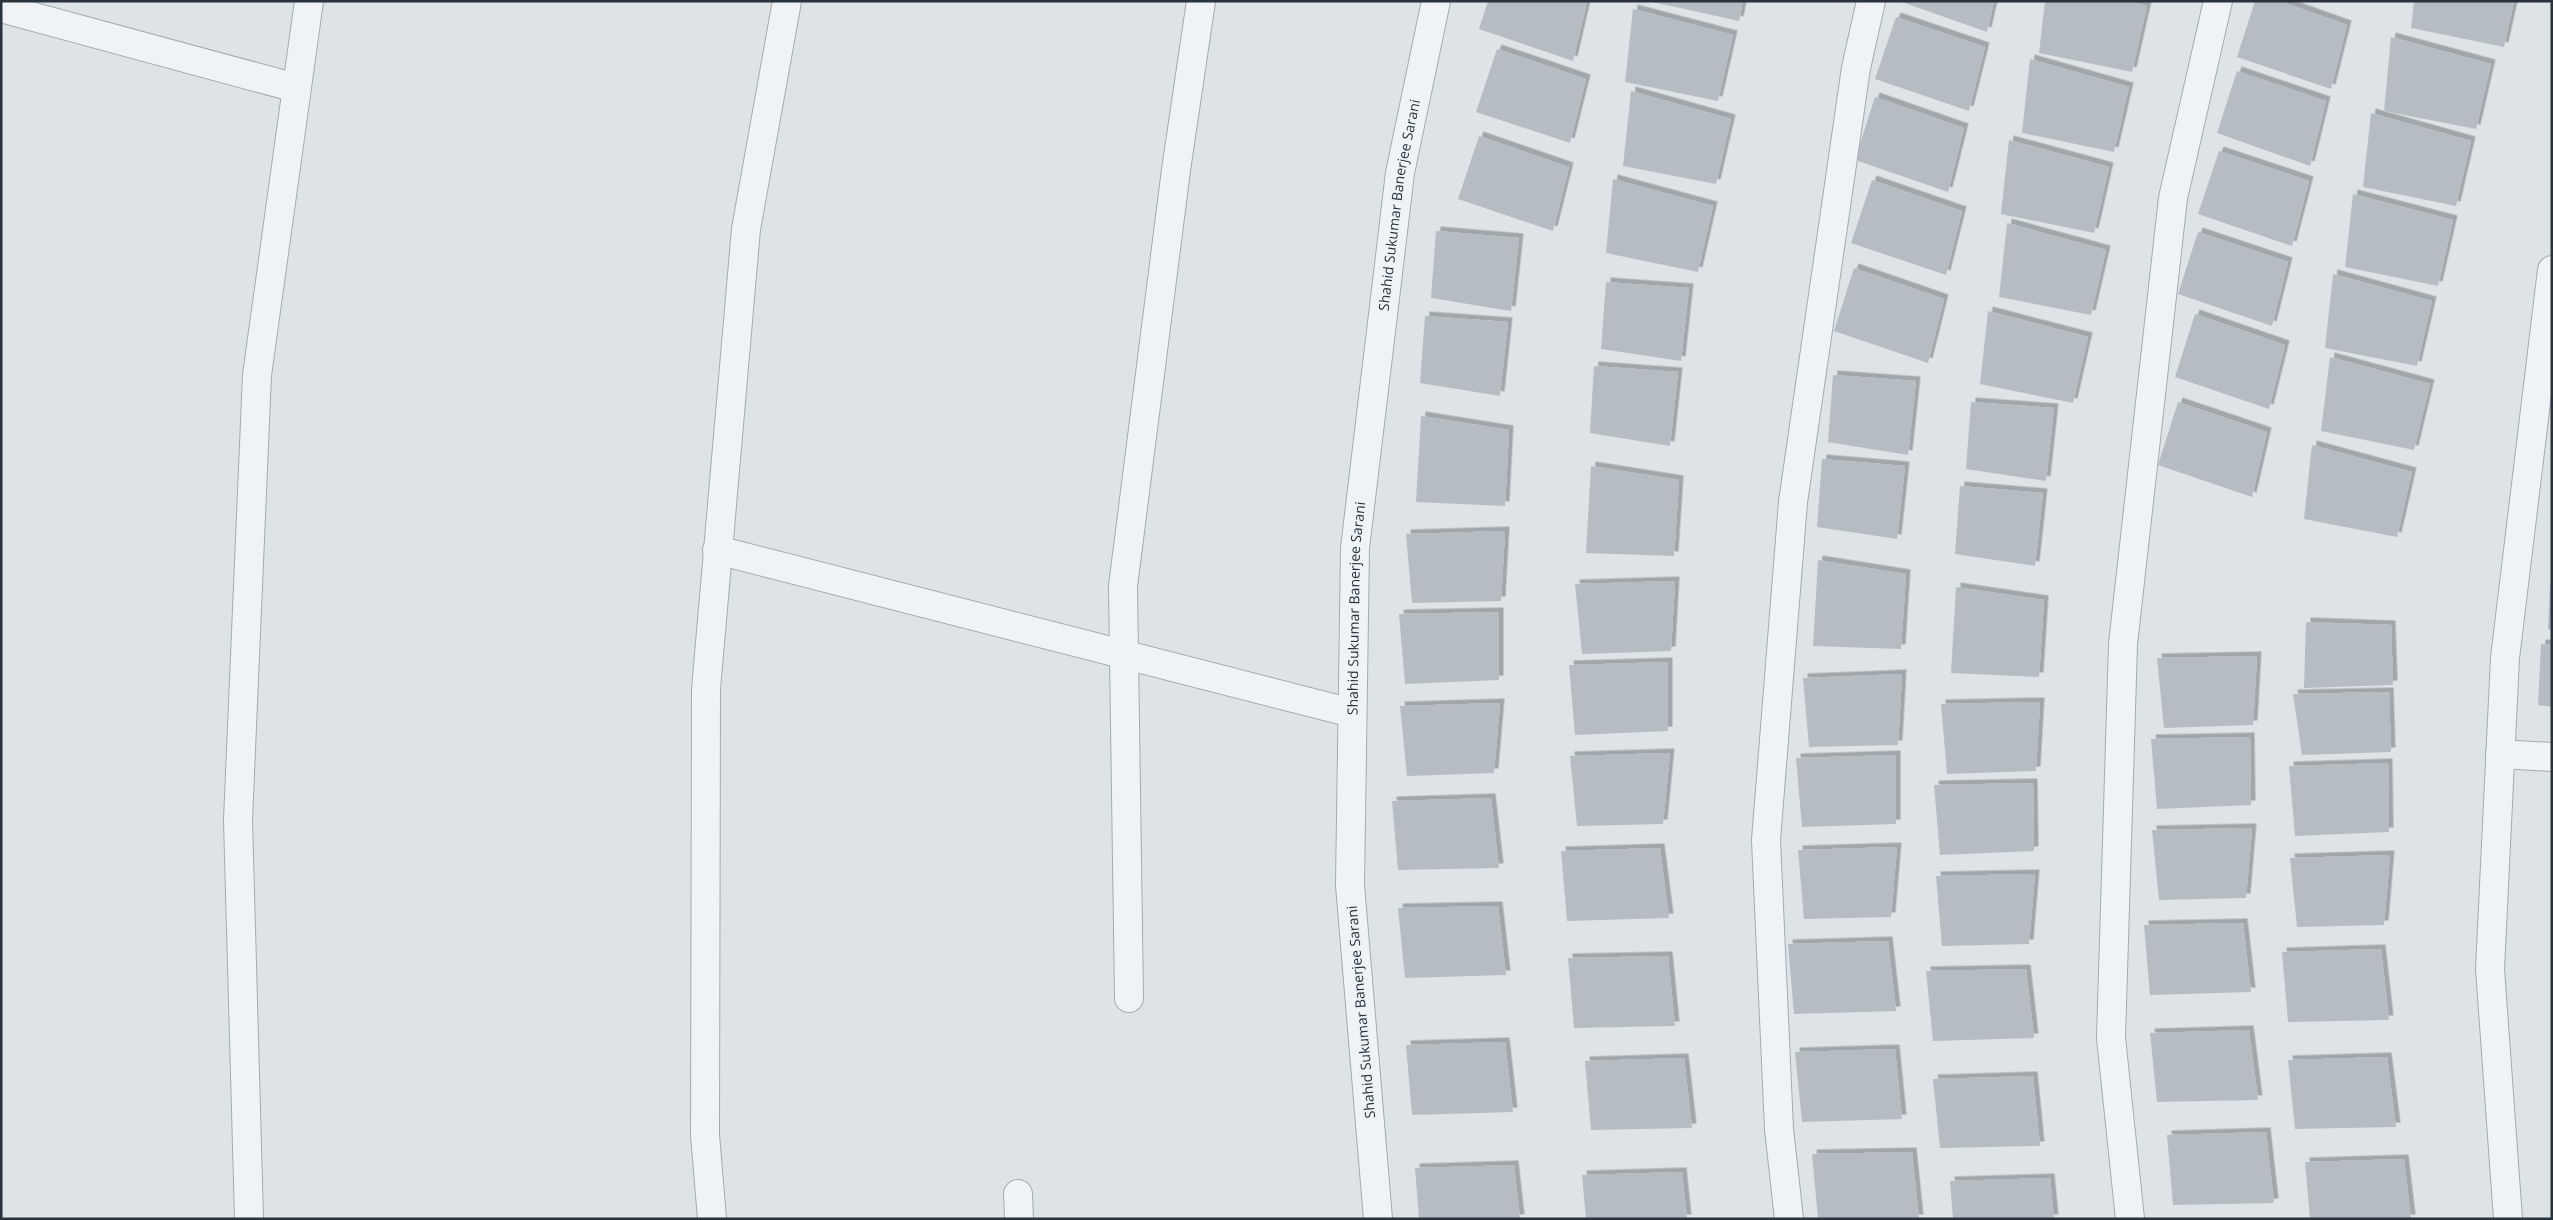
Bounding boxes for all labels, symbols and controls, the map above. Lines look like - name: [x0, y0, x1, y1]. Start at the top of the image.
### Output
- street label: Shahid Sukumar Banerjee Sarani: [1374, 98, 1424, 312]
- street label: Shahid Sukumar Banerjee Sarani: [1343, 500, 1370, 715]
- street label: Shahid Sukumar Banerjee Sarani: [1342, 905, 1379, 1119]

